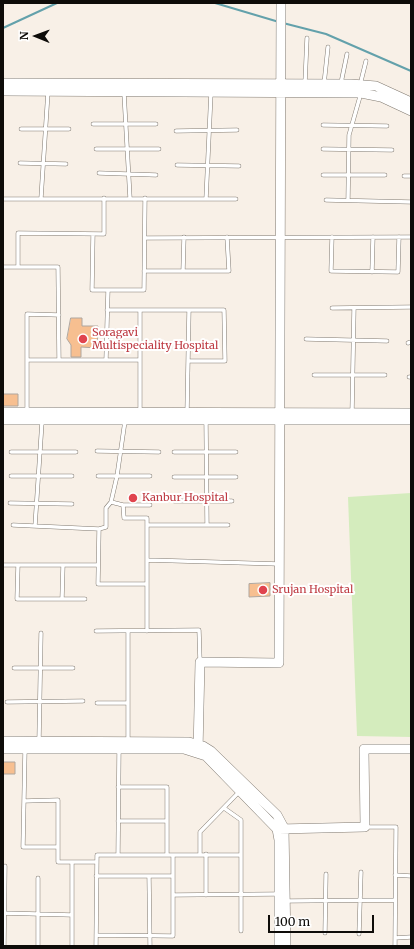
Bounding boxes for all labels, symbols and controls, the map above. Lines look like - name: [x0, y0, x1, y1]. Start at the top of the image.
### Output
- north arrow: [16, 16, 56, 56]
- text: N: [17, 31, 31, 40]
- place label: Soragavi Multispeciality Hospital: [92, 326, 218, 352]
- marker: Soragavi Multispeciality Hospital: [77, 333, 89, 345]
- place label: Kanbur Hospital: [142, 491, 228, 505]
- marker: Kanbur Hospital: [127, 492, 139, 504]
- place label: Srujan Hospital: [272, 583, 353, 597]
- marker: Srujan Hospital: [257, 584, 269, 596]
- scale bar: [270, 907, 376, 933]
- text: 100 m: [275, 914, 310, 929]

